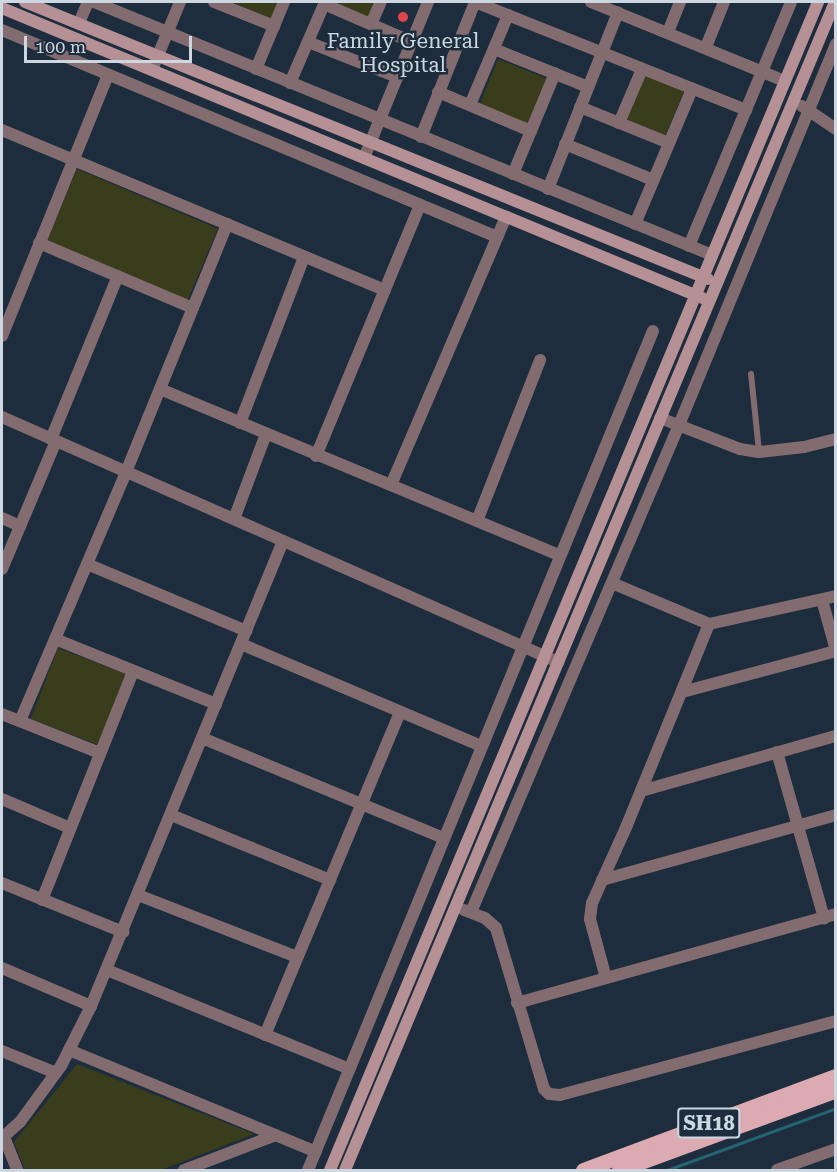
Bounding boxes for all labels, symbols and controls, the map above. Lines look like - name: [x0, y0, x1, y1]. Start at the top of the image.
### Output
- marker: Family General Hospital: [394, 8, 412, 26]
- scale bar: [27, 24, 195, 62]
- place label: Family General Hospital: [327, 28, 479, 78]
- text: 100 m: [35, 36, 86, 57]
- road number: SH18: [676, 1106, 742, 1140]

